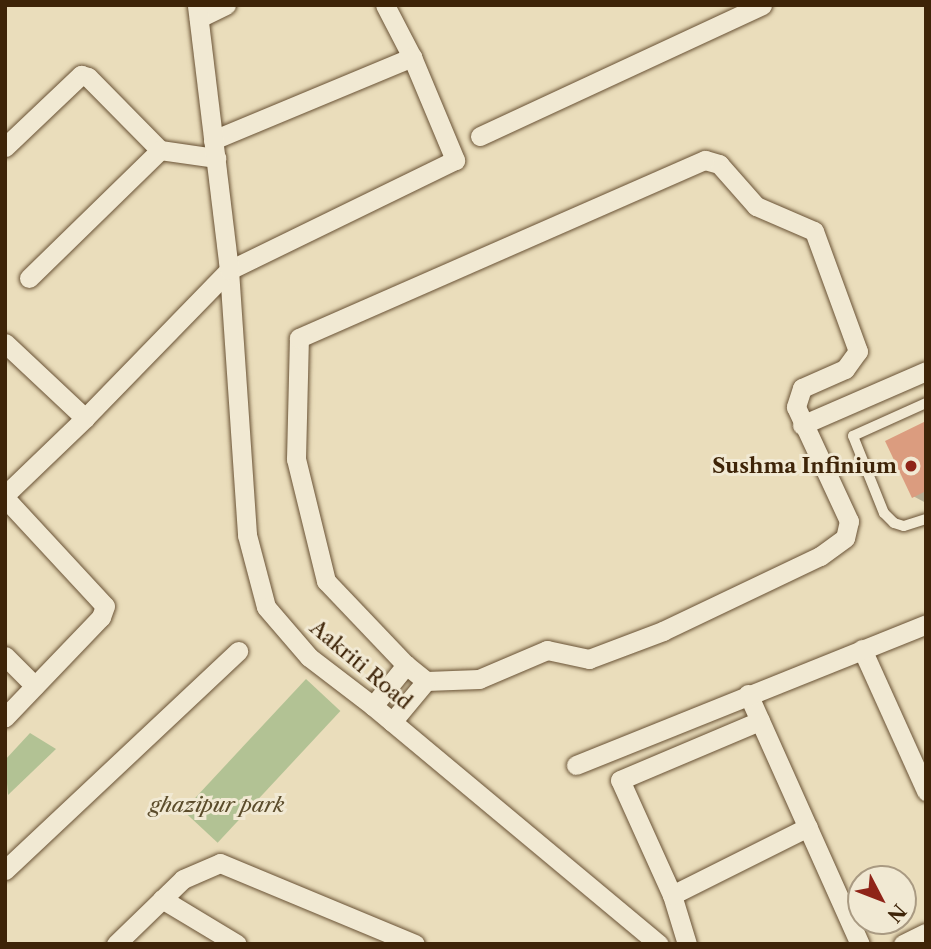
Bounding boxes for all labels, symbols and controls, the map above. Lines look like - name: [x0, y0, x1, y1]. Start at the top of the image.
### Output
- place label: Sushma Infinium: [712, 453, 897, 479]
- marker: Sushma Infinium: [903, 458, 919, 474]
- street label: Aakriti Road: [305, 615, 417, 715]
- park label: ghazipur park: [150, 792, 284, 818]
- north arrow: [847, 865, 917, 935]
- text: N: [882, 899, 911, 927]

